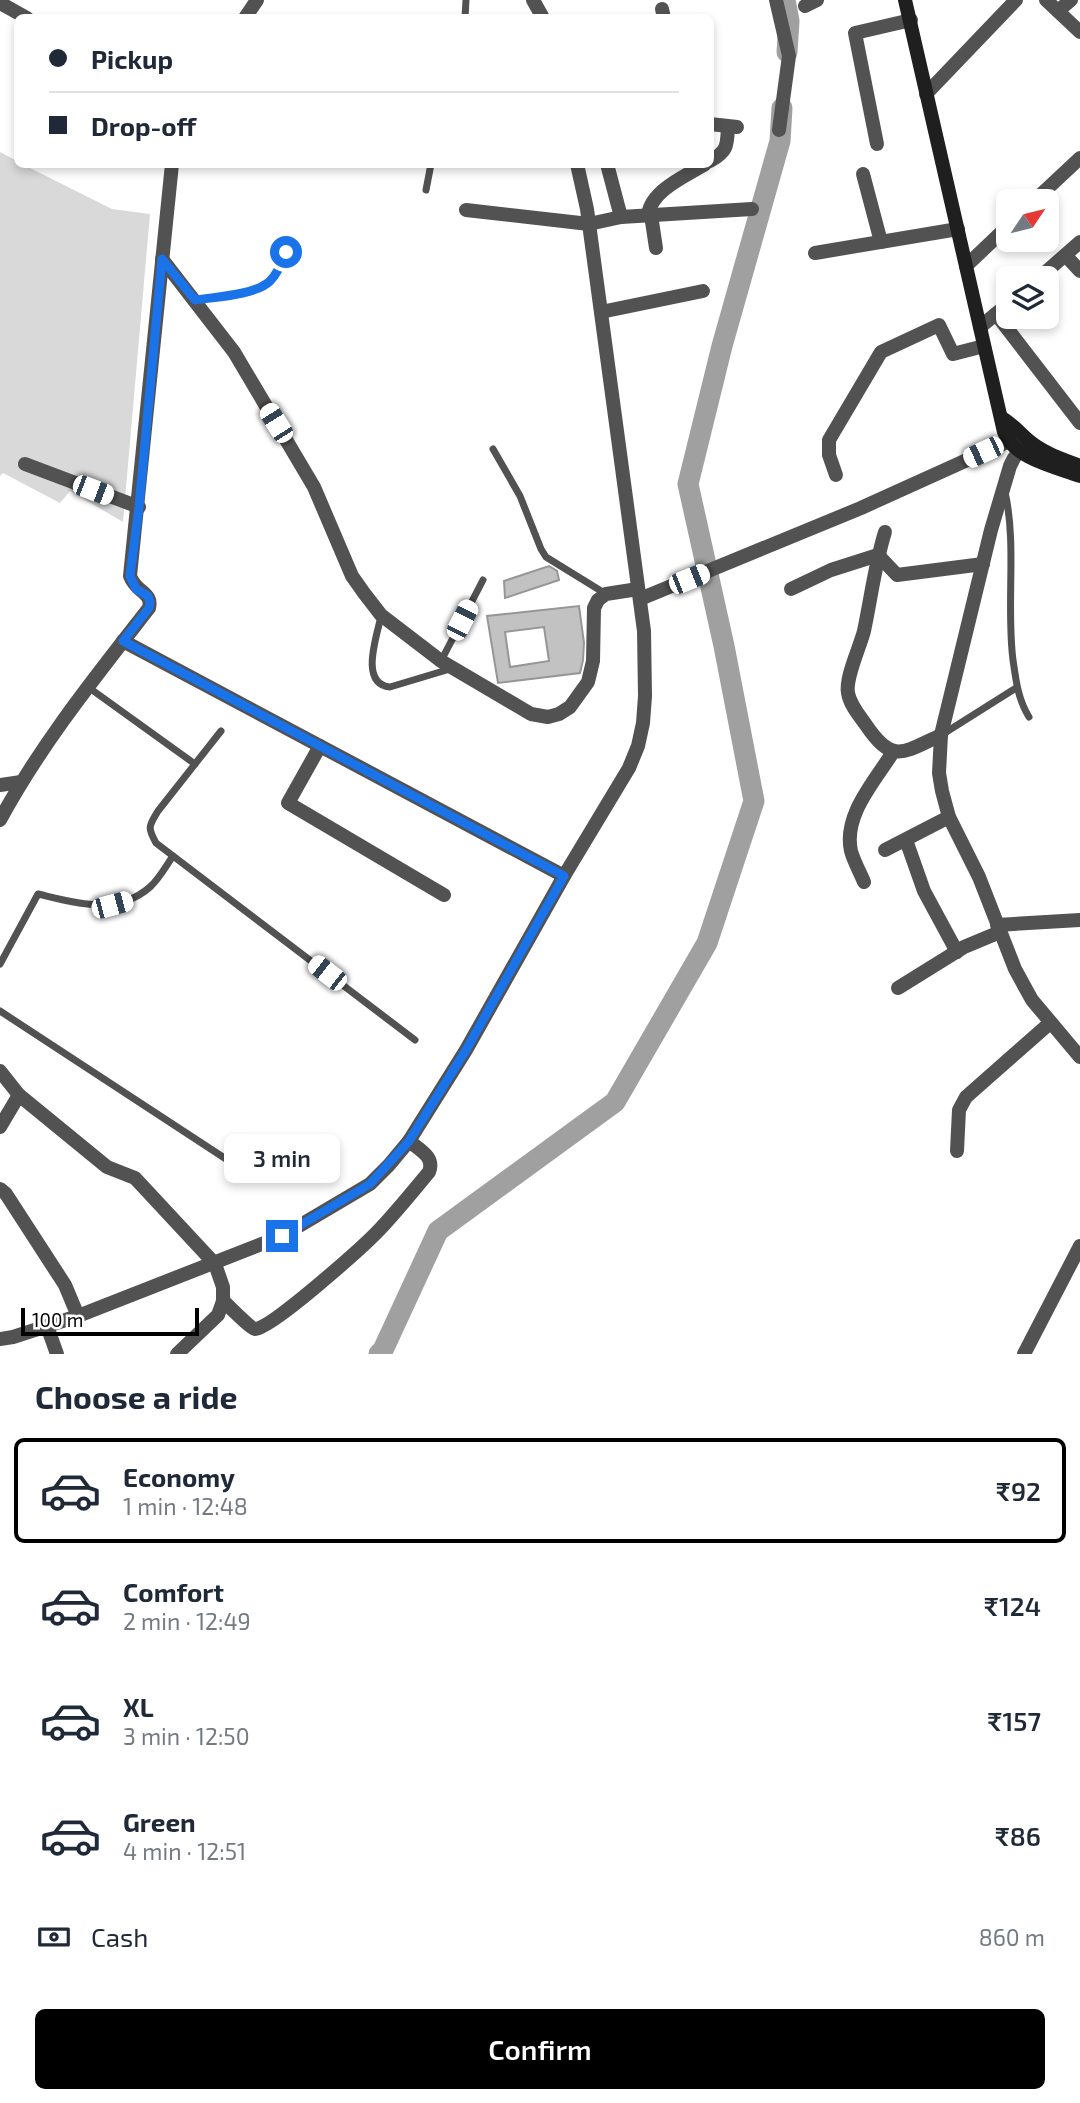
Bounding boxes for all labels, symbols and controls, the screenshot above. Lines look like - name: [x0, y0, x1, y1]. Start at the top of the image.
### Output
- text: Pickup: [91, 43, 173, 74]
- text: Drop-off: [91, 110, 196, 141]
- north arrow: [996, 189, 1059, 252]
- map controls: [996, 189, 1059, 329]
- route start: [270, 236, 302, 268]
- button: layers: [996, 266, 1059, 329]
- car: [256, 400, 297, 446]
- car: [960, 434, 1007, 470]
- car: [70, 473, 117, 507]
- car: [666, 561, 713, 597]
- car: [444, 597, 481, 643]
- car: [89, 889, 136, 921]
- car: [304, 952, 351, 994]
- callout: 3 min: [224, 1134, 340, 1184]
- text: 3 min: [253, 1144, 311, 1172]
- route end: [266, 1220, 298, 1252]
- scale bar: [21, 1305, 200, 1337]
- text: 100 m: [32, 1308, 83, 1331]
- text: Choose a ride: [35, 1377, 238, 1415]
- icon: car: [39, 1459, 102, 1522]
- text: Economy: [123, 1461, 235, 1492]
- text: ₹92: [996, 1475, 1041, 1506]
- text: 1 min · 12:48: [123, 1492, 248, 1520]
- icon: car: [39, 1574, 102, 1637]
- text: Comfort: [123, 1576, 224, 1607]
- text: ₹124: [984, 1590, 1041, 1621]
- text: 2 min · 12:49: [123, 1607, 251, 1635]
- icon: car: [39, 1689, 102, 1752]
- text: XL: [123, 1691, 154, 1722]
- text: ₹157: [987, 1705, 1041, 1736]
- text: 3 min · 12:50: [123, 1722, 250, 1750]
- icon: car: [39, 1804, 102, 1867]
- text: Green: [123, 1806, 196, 1837]
- text: ₹86: [995, 1820, 1041, 1851]
- text: 4 min · 12:51: [123, 1837, 246, 1865]
- icon: cash: [35, 1918, 73, 1956]
- text: Cash: [91, 1921, 148, 1952]
- text: 860 m: [979, 1923, 1045, 1951]
- button: Confirm: [35, 2009, 1045, 2089]

